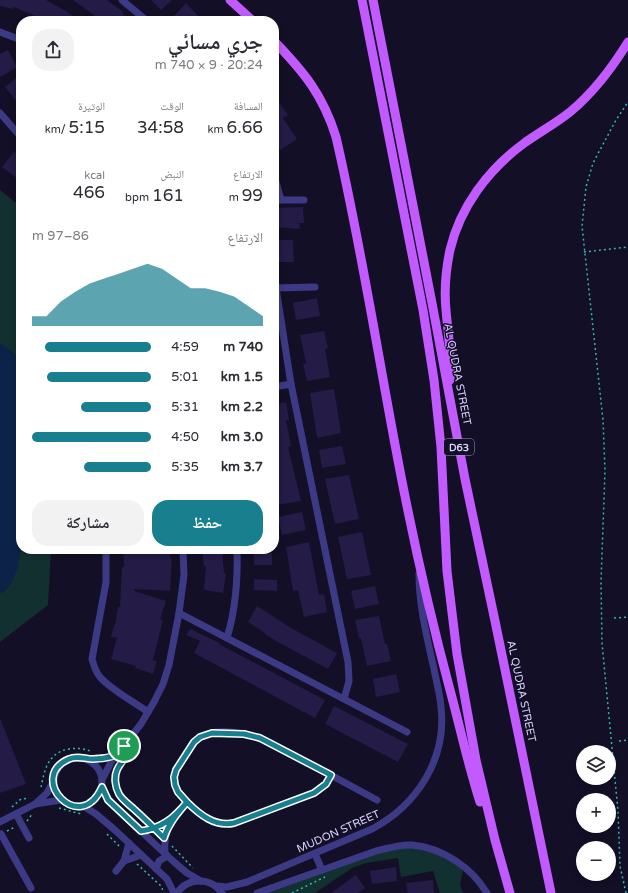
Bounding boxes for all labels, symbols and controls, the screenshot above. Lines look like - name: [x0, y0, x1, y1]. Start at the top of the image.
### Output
- button: share: [32, 29, 74, 71]
- text: جري مسائي: [168, 29, 263, 55]
- text: 20:24 · 9 × 740 m: [155, 57, 263, 73]
- text: الوتيرة: [78, 100, 105, 113]
- text: الوقت: [160, 100, 184, 113]
- text: المسافة: [234, 100, 263, 113]
- text: 5:15: [69, 117, 105, 138]
- text: 34:58: [137, 117, 184, 138]
- text: 6.66: [227, 117, 263, 138]
- text: /km: [45, 123, 69, 136]
- text: km: [208, 123, 227, 136]
- text: النبض: [161, 168, 184, 181]
- text: الارتفاع: [233, 168, 263, 181]
- text: kcal: [84, 169, 105, 182]
- text: 466: [73, 182, 105, 203]
- text: 161: [152, 185, 184, 206]
- text: 99: [242, 185, 263, 206]
- text: bpm: [125, 191, 152, 204]
- text: m: [229, 191, 242, 204]
- text: 86–97 m: [32, 228, 89, 244]
- text: الارتفاع: [228, 230, 263, 246]
- street label: AL QUDRA STREET: [441, 322, 474, 426]
- text: 4:59: [171, 339, 199, 355]
- text: 740 m: [223, 339, 263, 355]
- text: 5:01: [171, 369, 199, 385]
- text: 1.5 km: [221, 369, 263, 385]
- text: 5:31: [171, 399, 199, 415]
- text: 2.2 km: [221, 399, 263, 415]
- text: 4:50: [171, 429, 199, 445]
- text: 3.0 km: [221, 429, 263, 445]
- road number: D63: [444, 439, 474, 455]
- text: 5:35: [171, 459, 199, 475]
- text: 3.7 km: [221, 459, 263, 475]
- button: مشاركة: [32, 500, 144, 546]
- button: حفظ: [152, 500, 263, 546]
- street label: AL QUDRA STREET: [504, 639, 539, 743]
- pin: [107, 729, 141, 763]
- icon: arrive: [113, 735, 135, 757]
- map controls: [576, 745, 616, 881]
- button: layers: [576, 745, 616, 785]
- button: +: [576, 793, 616, 833]
- street label: MUDON STREET: [295, 807, 382, 856]
- button: −: [576, 841, 616, 881]

